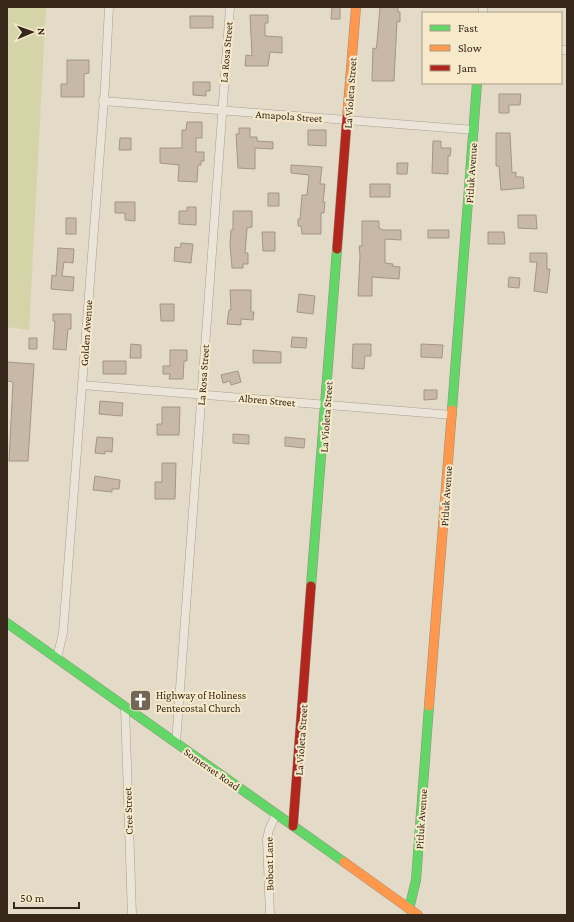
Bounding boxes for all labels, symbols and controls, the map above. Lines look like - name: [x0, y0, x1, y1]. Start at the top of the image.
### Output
- north arrow: [12, 12, 52, 52]
- legend: [422, 12, 562, 84]
- street label: La Rosa Street: [217, 21, 235, 83]
- text: Fast: [458, 21, 479, 35]
- text: N: [36, 28, 48, 36]
- text: Slow: [458, 41, 482, 55]
- street label: La Violeta Street: [342, 57, 358, 129]
- text: Jam: [457, 61, 477, 75]
- street label: Amapola Street: [255, 108, 323, 125]
- street label: Pitluk Avenue: [463, 142, 479, 204]
- street label: Golden Avenue: [78, 299, 94, 366]
- street label: La Rosa Street: [195, 344, 211, 406]
- street label: La Violeta Street: [318, 381, 334, 453]
- street label: Albren Street: [238, 392, 296, 408]
- street label: Pitluk Avenue: [438, 465, 454, 527]
- church icon: Highway of Holiness Pentecostal Church: [127, 688, 153, 714]
- place label: Highway of Holiness Pentecostal Church: [156, 689, 246, 714]
- street label: La Violeta Street: [293, 704, 309, 776]
- street label: Somerset Road: [182, 745, 242, 793]
- street label: Cree Street: [121, 787, 135, 835]
- street label: Pitluk Avenue: [413, 788, 429, 850]
- street label: Bobcat Lane: [263, 837, 275, 891]
- scale bar: [14, 884, 79, 910]
- text: 50 m: [20, 891, 45, 905]

